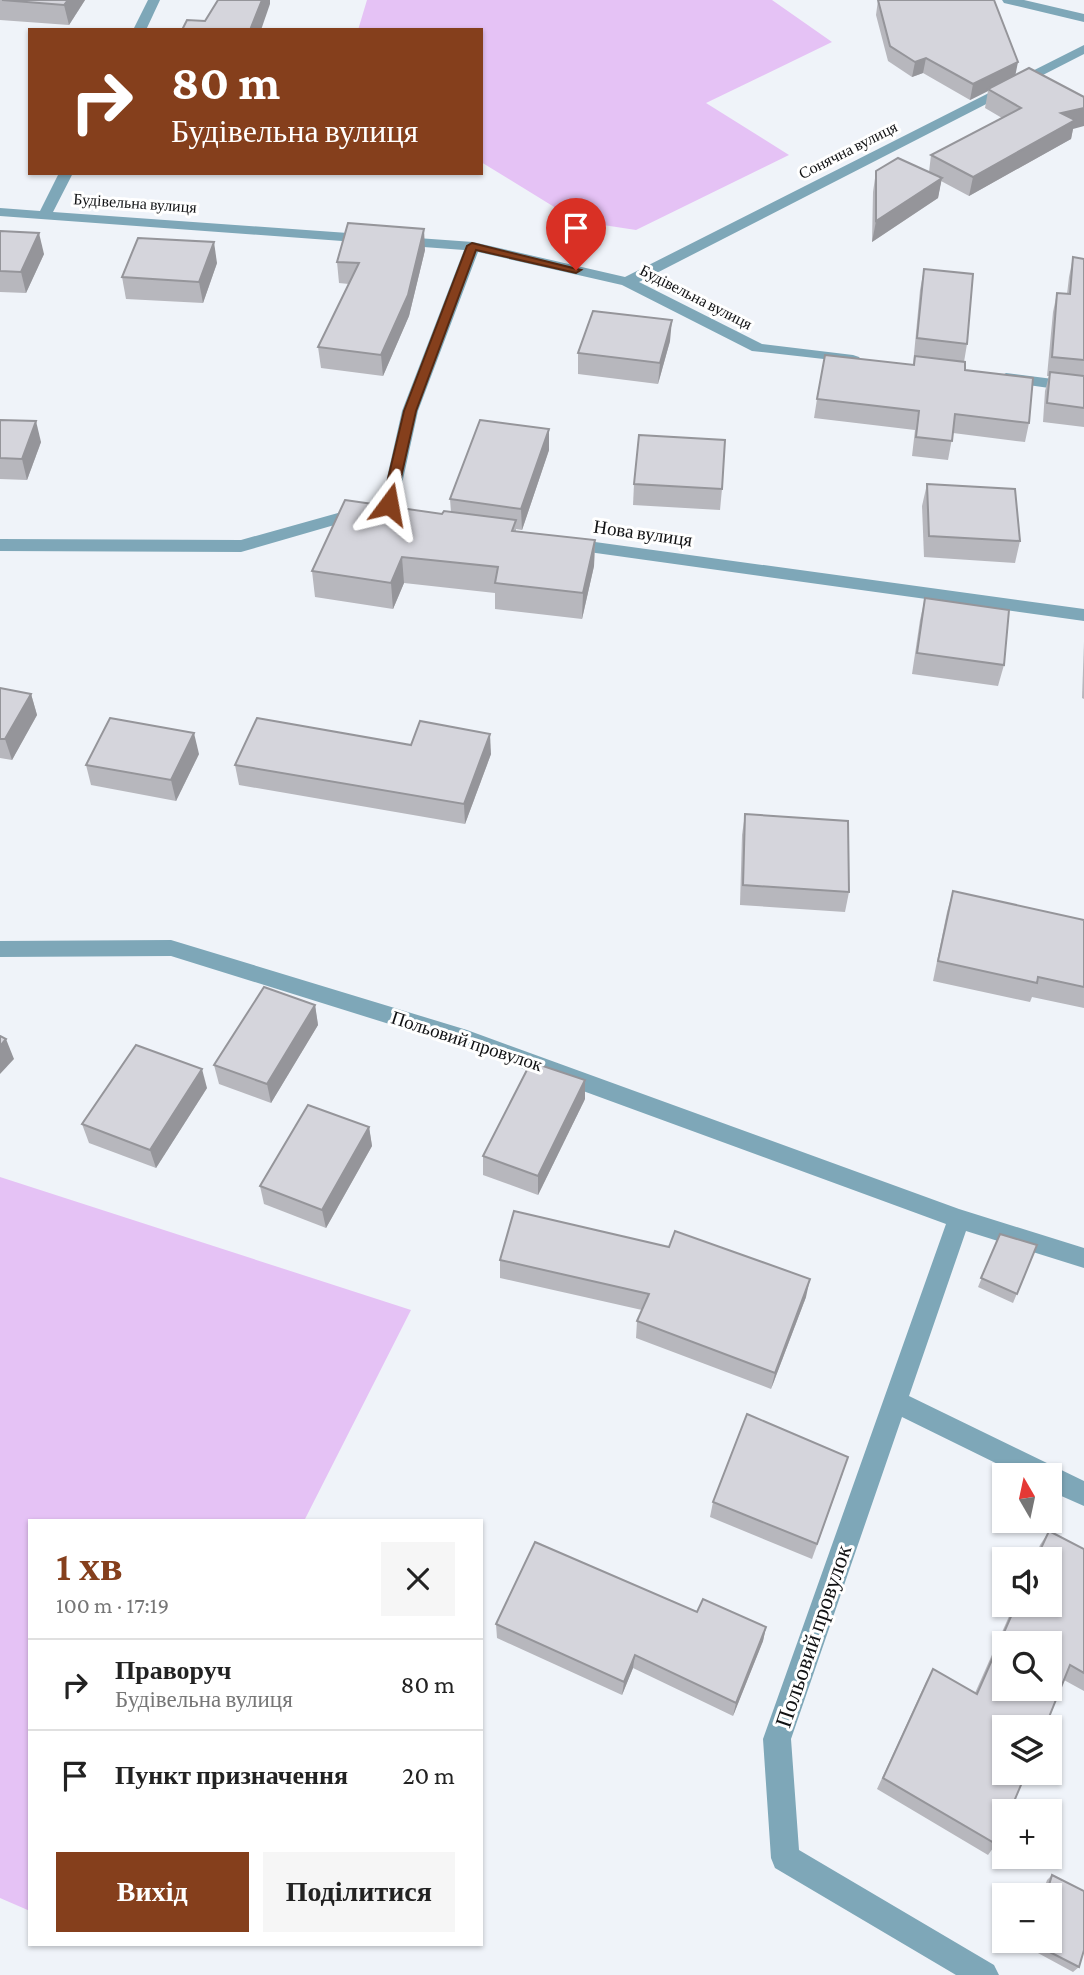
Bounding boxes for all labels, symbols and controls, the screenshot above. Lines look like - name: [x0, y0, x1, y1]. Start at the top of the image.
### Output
- text: 80 m: [171, 55, 280, 110]
- icon: right: [56, 56, 147, 147]
- text: Будівельна вулиця: [171, 113, 418, 149]
- street label: Сонячна вулиця: [796, 118, 901, 183]
- street label: Будівельна вулиця: [73, 190, 198, 217]
- pin: [546, 198, 606, 270]
- icon: arrive: [557, 209, 595, 247]
- street label: Будівельна вулиця: [637, 261, 756, 334]
- position arrow: [352, 467, 426, 541]
- street label: Нова вулиця: [592, 516, 694, 550]
- street label: Польовий провулок: [389, 1007, 546, 1076]
- north arrow: [992, 1463, 1062, 1533]
- map controls: [992, 1463, 1062, 1953]
- street label: Польовий провулок: [770, 1541, 857, 1731]
- text: 1 хв: [56, 1542, 123, 1589]
- button: close: [381, 1542, 455, 1616]
- button: sound: [992, 1547, 1062, 1617]
- text: 100 m · 17:19: [56, 1592, 169, 1618]
- button: search: [992, 1631, 1062, 1701]
- text: Праворуч: [115, 1656, 231, 1685]
- icon: right: [56, 1666, 94, 1704]
- text: 80 m: [401, 1670, 455, 1699]
- text: Будівельна вулиця: [115, 1686, 293, 1712]
- button: layers: [992, 1715, 1062, 1785]
- icon: arrive: [56, 1757, 94, 1795]
- text: Пункт призначення: [115, 1761, 348, 1790]
- text: 20 m: [402, 1761, 455, 1790]
- button: +: [992, 1799, 1062, 1869]
- button: Вихід: [56, 1852, 249, 1932]
- button: Поділитися: [263, 1852, 455, 1932]
- button: −: [992, 1883, 1062, 1953]

